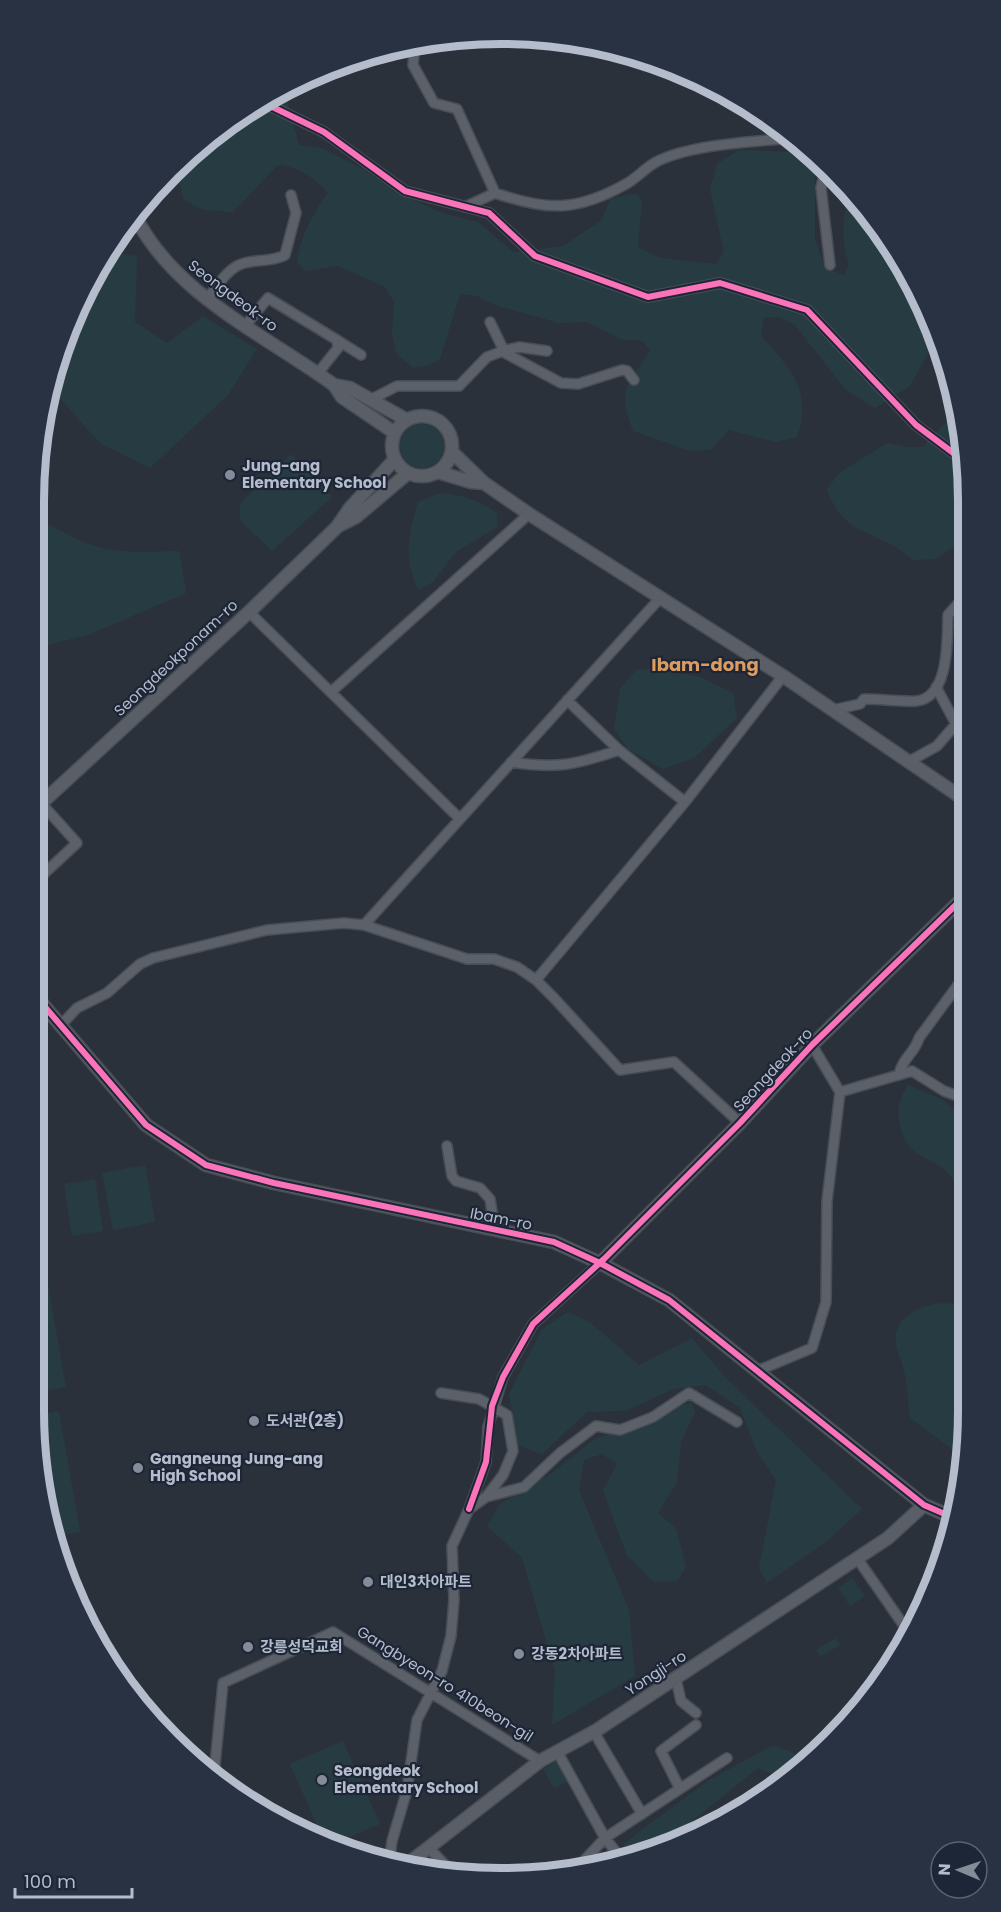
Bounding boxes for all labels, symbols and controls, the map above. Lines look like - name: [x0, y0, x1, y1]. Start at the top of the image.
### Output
- street label: Seongdeok-ro: [184, 255, 283, 336]
- place label: Jung-ang Elementary School: [242, 455, 386, 493]
- marker: Jung-ang Elementary School: [223, 468, 237, 482]
- street label: Seongdeokponam-ro: [109, 595, 242, 721]
- district label: Ibam-dong: [651, 652, 759, 677]
- street label: Seongdeok-ro: [728, 1023, 817, 1116]
- street label: Ibam-ro: [468, 1202, 534, 1235]
- place label: 도서관(2층): [266, 1410, 344, 1431]
- marker: 도서관(2층): [247, 1414, 261, 1428]
- place label: Gangneung Jung-ang High School: [150, 1448, 323, 1486]
- marker: Gangneung Jung-ang High School: [131, 1461, 145, 1475]
- place label: 대인3차아파트: [380, 1571, 472, 1592]
- marker: 대인3차아파트: [361, 1575, 375, 1589]
- street label: Gangbyeon-ro 410beon-gil: [353, 1621, 537, 1747]
- place label: 강릉성덕교회: [260, 1636, 343, 1657]
- marker: 강릉성덕교회: [241, 1640, 255, 1654]
- place label: 강동2차아파트: [531, 1643, 623, 1664]
- street label: Yongji-ro: [621, 1645, 690, 1700]
- marker: 강동2차아파트: [512, 1647, 526, 1661]
- place label: Seongdeok Elementary School: [334, 1760, 478, 1798]
- marker: Seongdeok Elementary School: [315, 1773, 329, 1787]
- north arrow: [929, 1840, 989, 1900]
- scale bar: [15, 1861, 132, 1899]
- text: N: [933, 1863, 956, 1876]
- text: 100 m: [24, 1869, 76, 1894]

